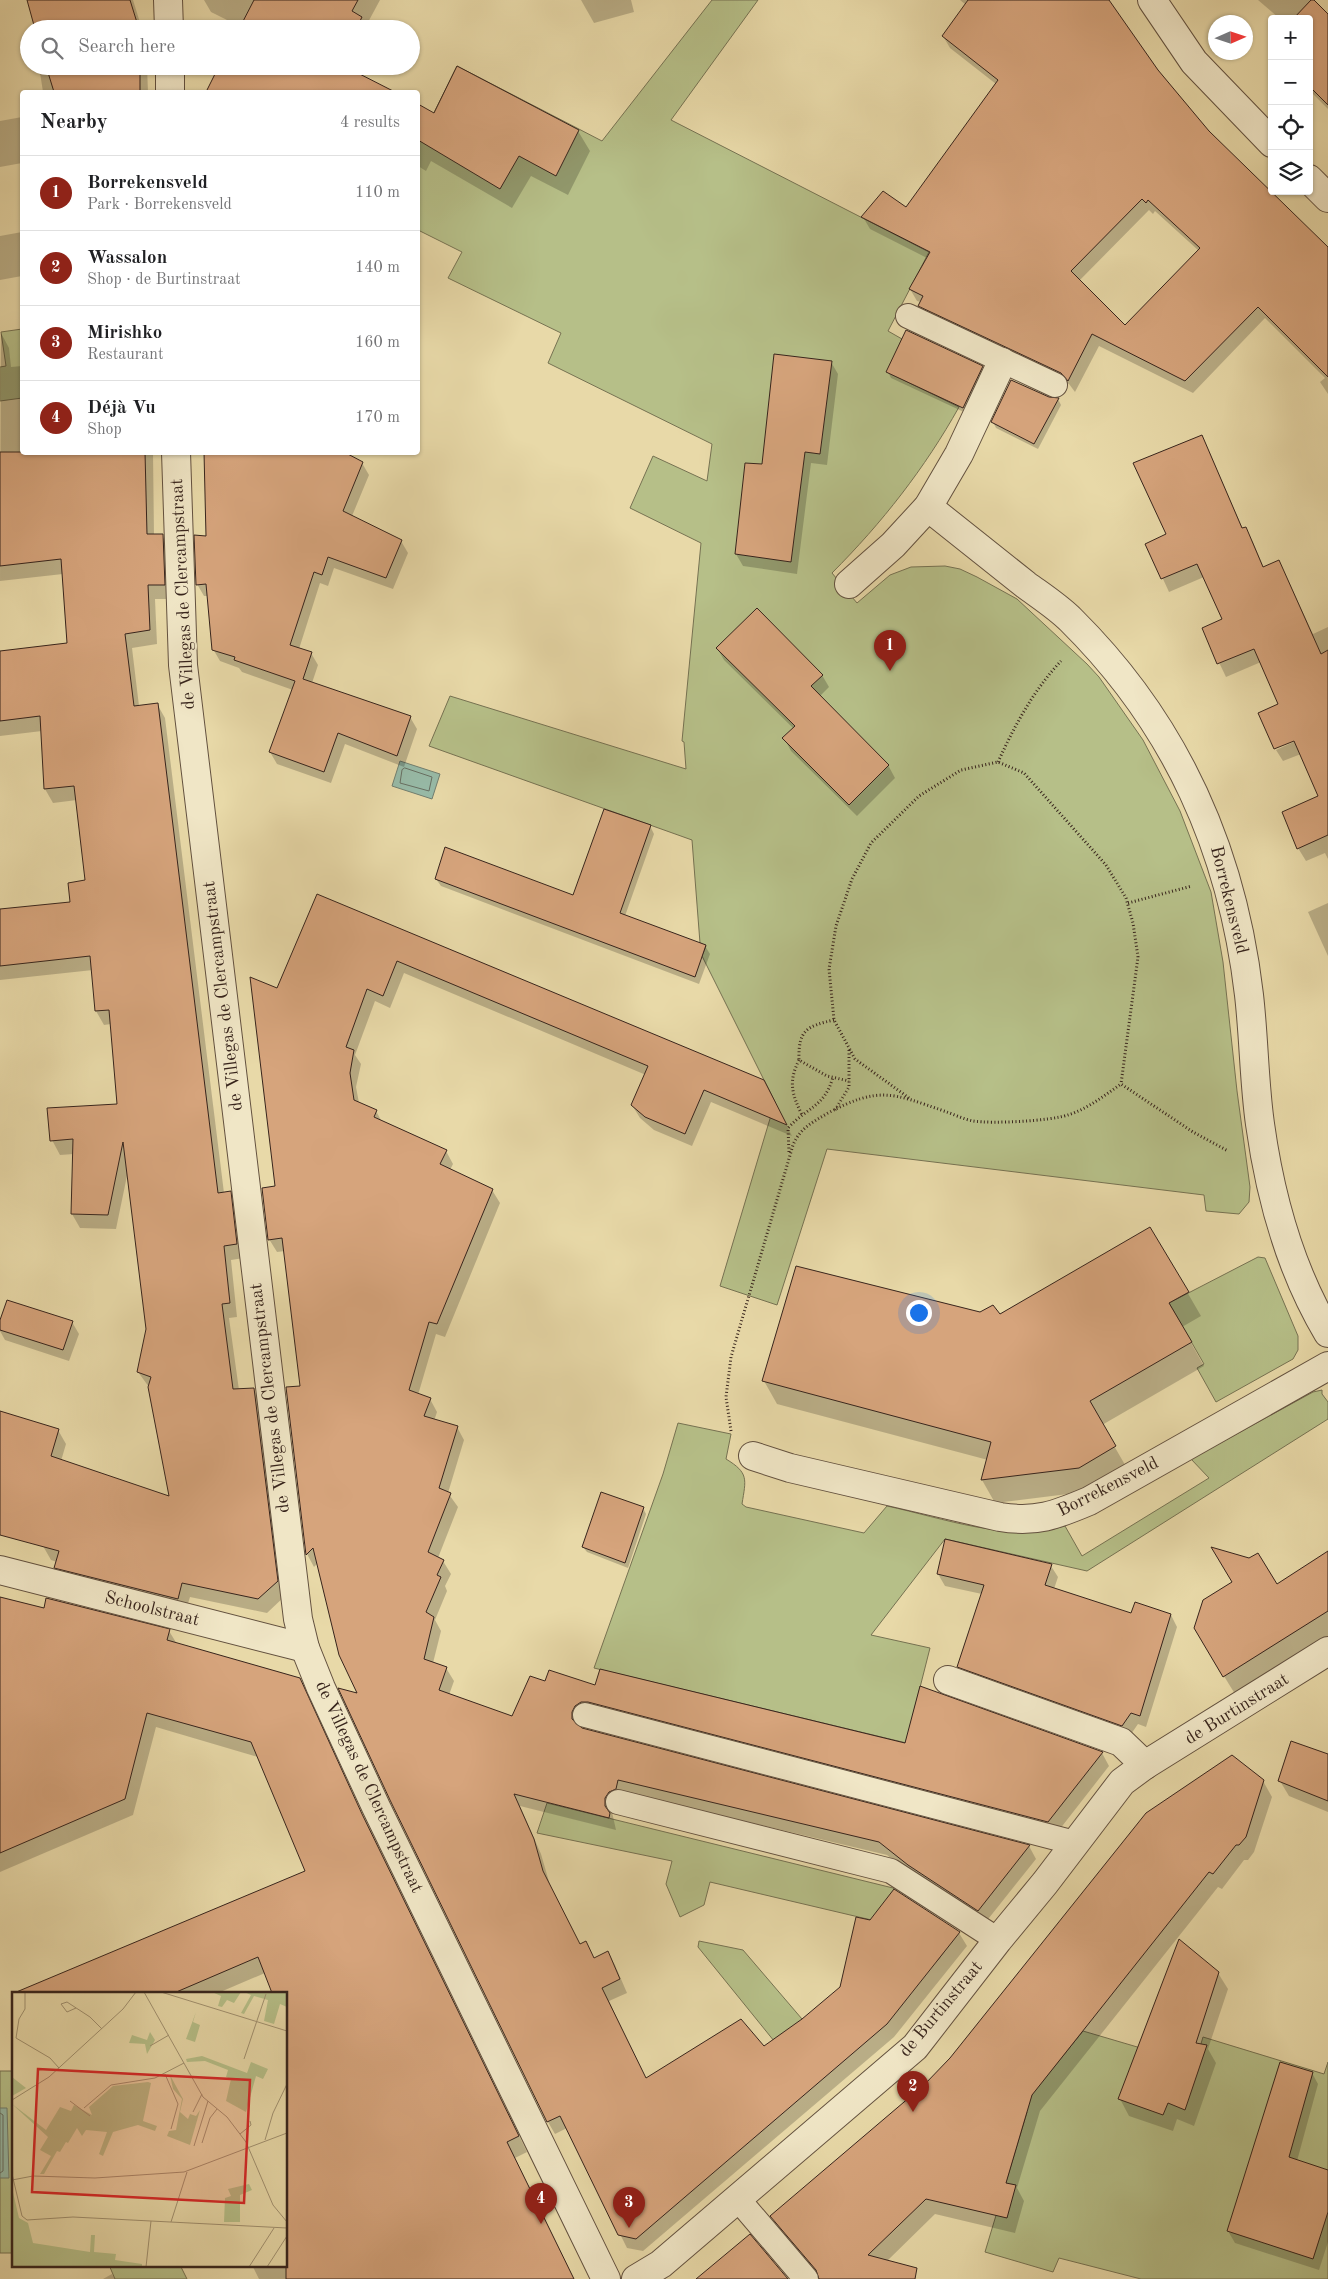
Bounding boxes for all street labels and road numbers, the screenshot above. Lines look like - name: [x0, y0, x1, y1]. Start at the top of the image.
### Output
- street label: de Villegas de Clercampstraat: [168, 478, 198, 710]
- street label: Borrekensveld: [1207, 844, 1251, 956]
- street label: de Villegas de Clercampstraat: [200, 880, 246, 1112]
- street label: de Villegas de Clercampstraat: [247, 1282, 293, 1514]
- street label: Borrekensveld: [1055, 1454, 1161, 1520]
- street label: Schoolstraat: [103, 1589, 201, 1629]
- street label: de Burtinstraat: [1182, 1670, 1292, 1748]
- street label: de Villegas de Clercampstraat: [312, 1678, 426, 1896]
- street label: de Burtinstraat: [896, 1958, 986, 2060]

